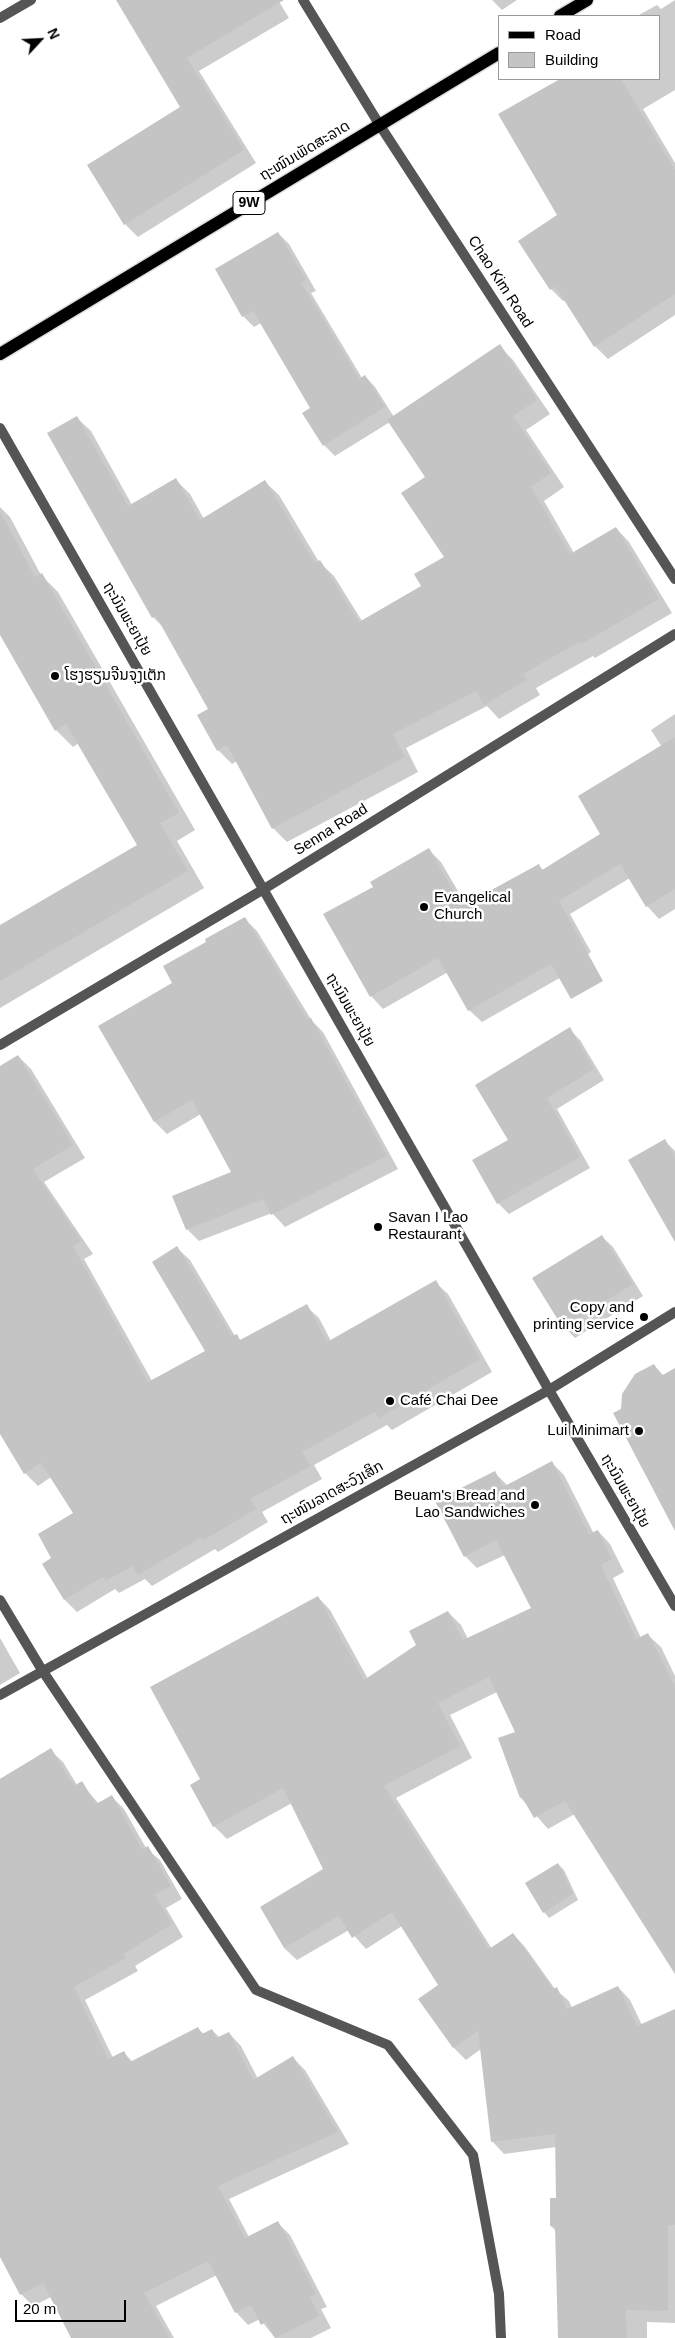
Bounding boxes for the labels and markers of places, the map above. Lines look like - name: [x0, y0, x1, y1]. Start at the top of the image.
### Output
- place label: ໂຮງຮຽນຈີນຈຸງເຕັກ: [65, 667, 166, 685]
- marker: ໂຮງຮຽນຈີນຈຸງເຕັກ: [49, 670, 61, 682]
- place label: Evangelical Church: [434, 889, 511, 924]
- marker: Evangelical Church: [418, 901, 430, 913]
- place label: Savan I Lao Restaurant: [388, 1209, 468, 1244]
- marker: Savan I Lao Restaurant: [372, 1221, 384, 1233]
- place label: Copy and printing service: [533, 1299, 634, 1334]
- marker: Copy and printing service: [638, 1311, 650, 1323]
- place label: Café Chai Dee: [400, 1392, 498, 1410]
- marker: Café Chai Dee: [384, 1395, 396, 1407]
- place label: Lui Minimart: [547, 1422, 629, 1440]
- marker: Lui Minimart: [633, 1425, 645, 1437]
- place label: Beuam's Bread and Lao Sandwiches: [394, 1487, 525, 1522]
- marker: Beuam's Bread and Lao Sandwiches: [529, 1499, 541, 1511]

